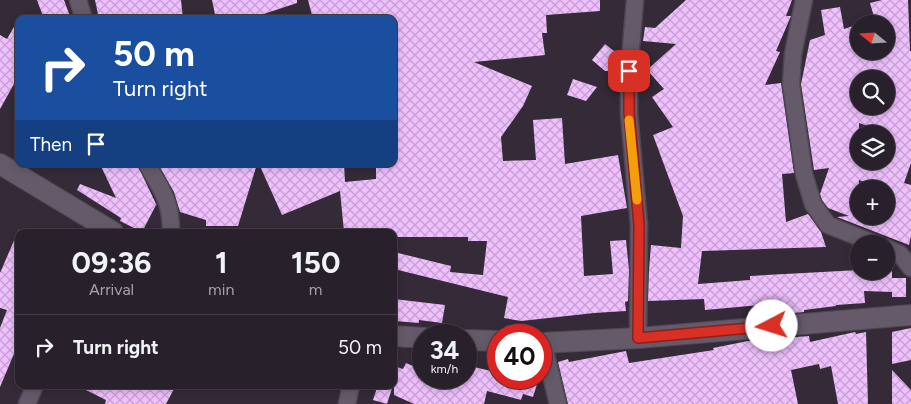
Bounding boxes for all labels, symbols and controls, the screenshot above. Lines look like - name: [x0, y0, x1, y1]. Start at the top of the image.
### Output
- north arrow: [850, 15, 895, 60]
- map controls: [850, 15, 895, 280]
- text: 50 m: [113, 33, 195, 75]
- icon: right: [30, 35, 95, 100]
- pin: [608, 50, 650, 92]
- icon: arrive: [615, 57, 643, 85]
- button: search: [850, 70, 895, 115]
- text: Turn right: [113, 75, 208, 102]
- button: layers: [850, 125, 895, 170]
- icon: arrive: [82, 130, 110, 158]
- text: Then: [30, 133, 72, 156]
- button: +: [850, 180, 895, 225]
- button: −: [850, 235, 895, 280]
- text: 09:36: [72, 244, 152, 281]
- text: 1: [215, 244, 228, 281]
- text: 150: [291, 244, 340, 281]
- text: Arrival: [89, 280, 134, 299]
- text: min: [208, 280, 234, 299]
- text: m: [309, 280, 322, 299]
- position arrow: [745, 299, 797, 351]
- speed limit sign: 40: [487, 324, 552, 389]
- icon: right: [30, 333, 58, 361]
- text: 34: [430, 335, 459, 365]
- text: Turn right: [73, 336, 159, 359]
- text: 50 m: [338, 336, 382, 359]
- text: km/h: [431, 362, 458, 376]

